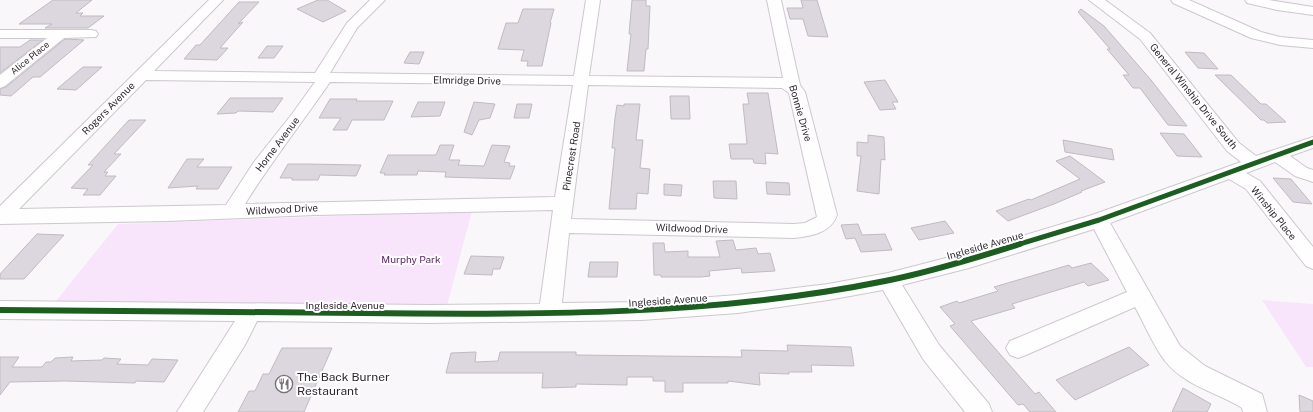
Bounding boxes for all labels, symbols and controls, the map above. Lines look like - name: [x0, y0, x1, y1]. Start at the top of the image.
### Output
- street label: Alice Place: [8, 39, 51, 77]
- street label: General Winship Drive South: [1148, 41, 1240, 151]
- street label: Elmridge Drive: [433, 73, 501, 87]
- street label: Rogers Avenue: [79, 79, 137, 137]
- street label: Bonnie Drive: [787, 83, 815, 143]
- street label: Horne Avenue: [253, 114, 302, 174]
- street label: Pinecrest Road: [560, 120, 582, 192]
- street label: Winship Place: [1249, 184, 1299, 242]
- street label: Wildwood Drive: [246, 201, 319, 217]
- street label: Wildwood Drive: [656, 221, 729, 235]
- street label: Ingleside Avenue: [945, 228, 1025, 262]
- park label: Murphy Park: [381, 253, 441, 265]
- street label: Ingleside Avenue: [628, 291, 708, 309]
- street label: Ingleside Avenue: [305, 299, 385, 311]
- place label: The Back Burner Restaurant: [297, 370, 390, 398]
- restaurant icon: The Back Burner Restaurant: [274, 374, 294, 394]

